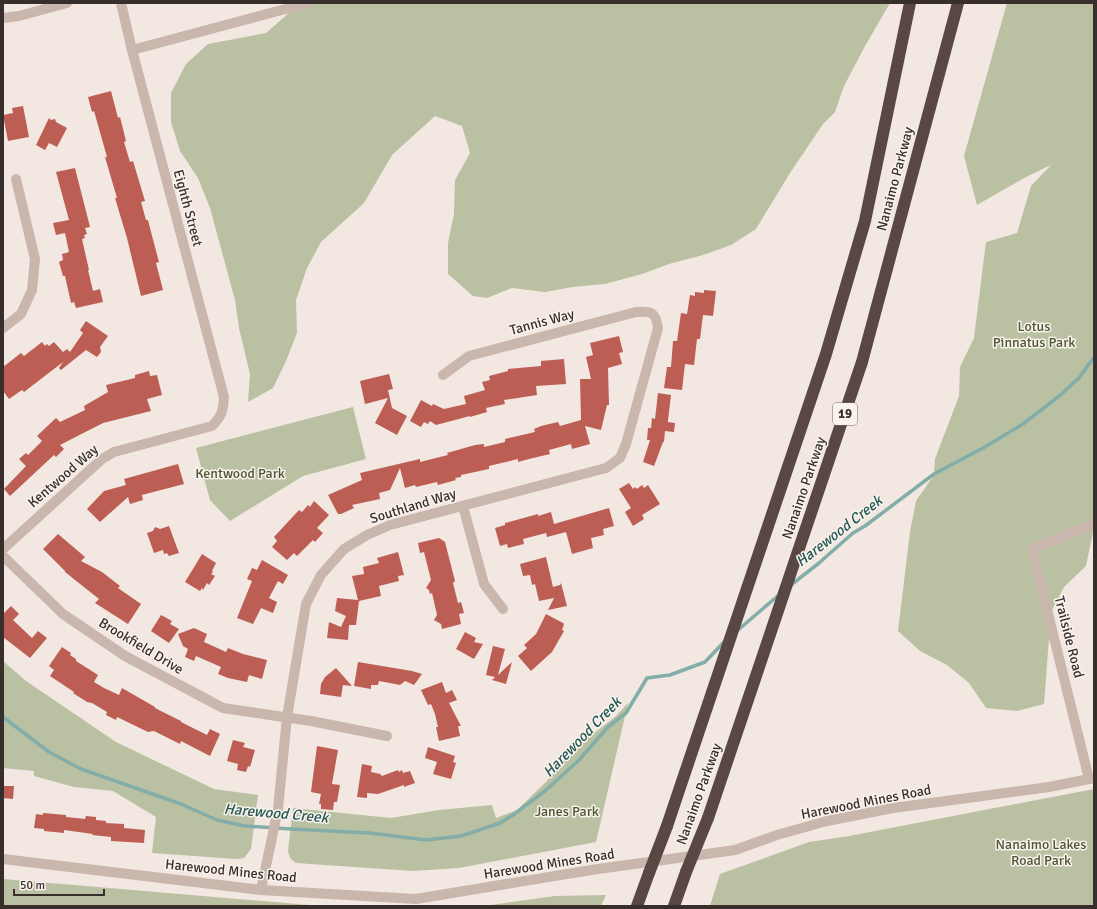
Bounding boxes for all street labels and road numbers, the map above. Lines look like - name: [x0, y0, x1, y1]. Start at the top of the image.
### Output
- street label: Nanaimo Parkway: [873, 125, 917, 233]
- street label: Eighth Street: [170, 168, 206, 248]
- street label: Tannis Way: [508, 305, 577, 339]
- road number: 19: [833, 403, 857, 425]
- street label: Nanaimo Parkway: [779, 434, 830, 541]
- street label: Kentwood Way: [24, 441, 102, 511]
- street label: Southland Way: [368, 485, 459, 527]
- street label: Trailside Road: [1051, 594, 1087, 680]
- street label: Brookfield Drive: [96, 614, 186, 678]
- street label: Nanaimo Parkway: [673, 740, 725, 847]
- street label: Harewood Mines Road: [800, 781, 932, 823]
- street label: Harewood Mines Road: [482, 845, 616, 883]
- street label: Harewood Mines Road: [164, 856, 298, 886]

